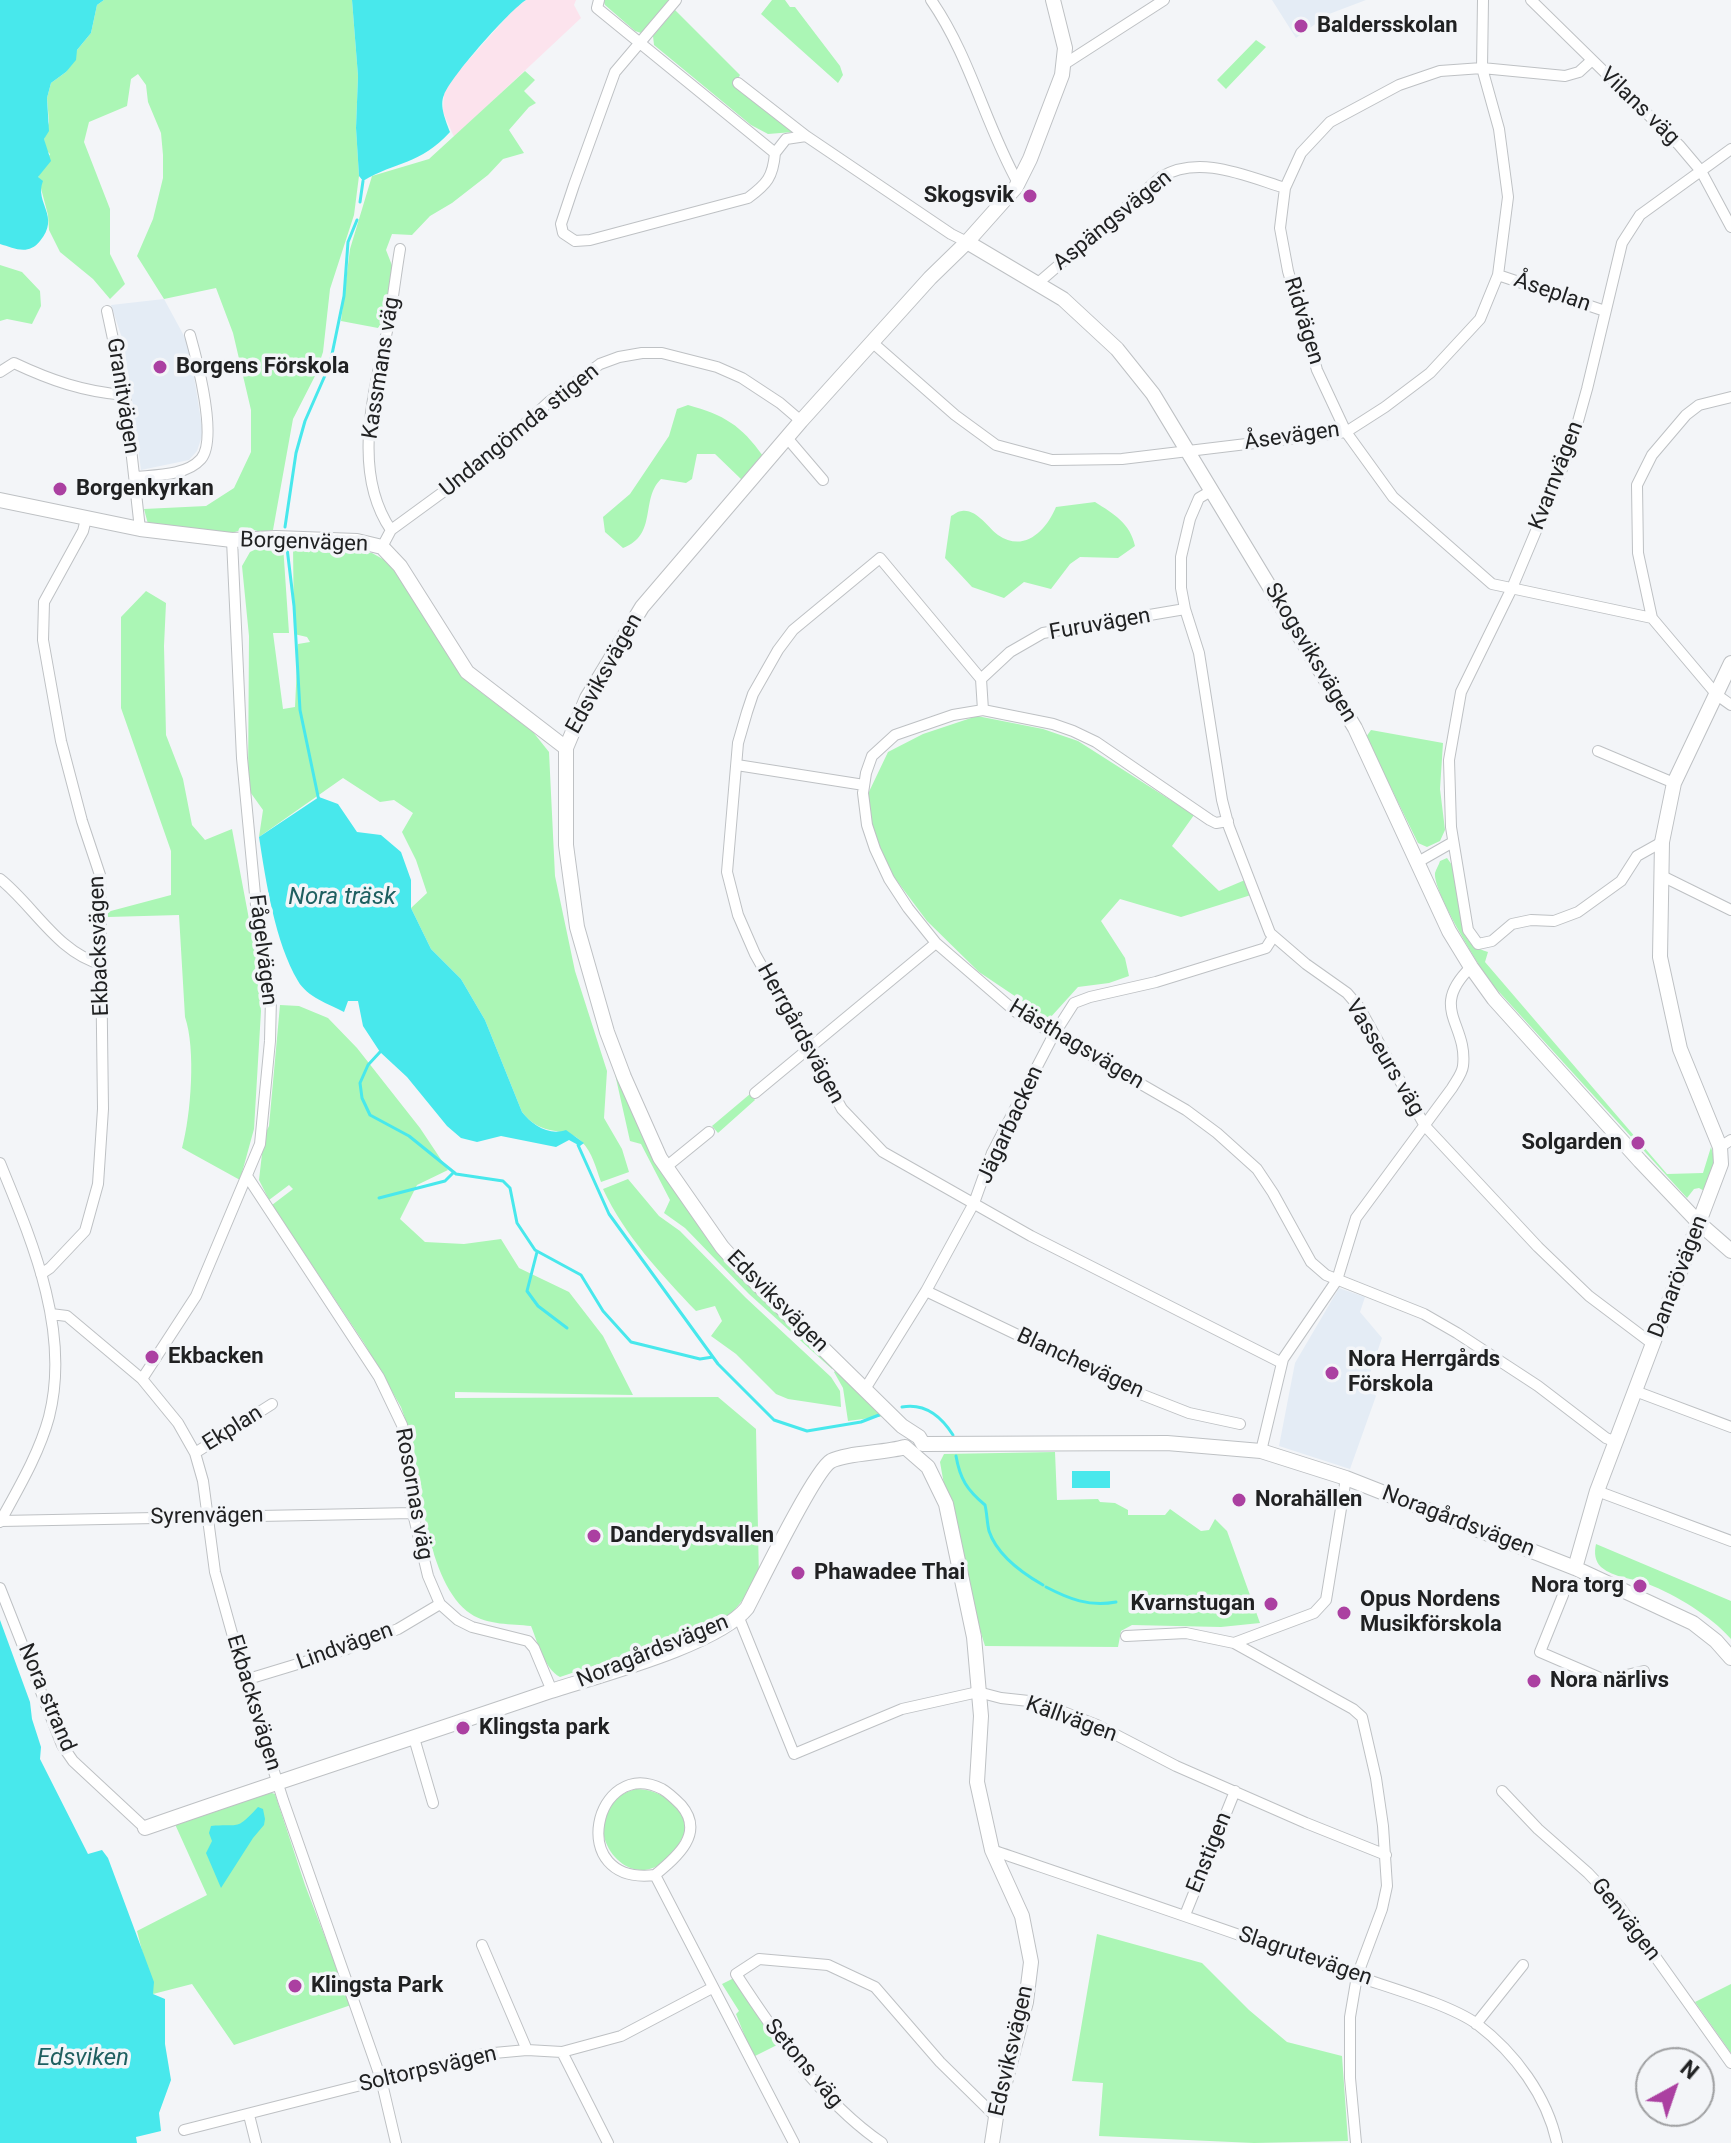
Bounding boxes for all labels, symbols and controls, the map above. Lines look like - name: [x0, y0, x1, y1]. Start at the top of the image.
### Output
- place label: Baldersskolan: [1317, 13, 1458, 39]
- marker: Baldersskolan: [1292, 17, 1310, 35]
- street label: Vilans väg: [1594, 63, 1684, 151]
- street label: Aspängsvägen: [1049, 165, 1177, 277]
- place label: Skogsvik: [924, 183, 1014, 209]
- marker: Skogsvik: [1021, 187, 1039, 205]
- street label: Åseplan: [1510, 268, 1594, 318]
- street label: Ridvägen: [1277, 274, 1329, 368]
- street label: Kassmans väg: [358, 295, 406, 441]
- street label: Granitvägen: [100, 336, 144, 456]
- place label: Borgens Förskola: [176, 354, 349, 380]
- marker: Borgens Förskola: [151, 358, 169, 376]
- street label: Undangömda stigen: [435, 359, 605, 503]
- street label: Åsevägen: [1243, 417, 1341, 457]
- street label: Kvarnvägen: [1524, 418, 1590, 534]
- place label: Borgenkyrkan: [76, 476, 214, 502]
- marker: Borgenkyrkan: [51, 480, 69, 498]
- street label: Borgenvägen: [239, 528, 369, 558]
- street label: Skogsviksvägen: [1258, 579, 1362, 727]
- street label: Furuvägen: [1047, 603, 1153, 647]
- street label: Edsviksvägen: [561, 609, 649, 739]
- street label: Ekbacksvägen: [84, 875, 116, 1017]
- water label: Nora träsk: [288, 884, 396, 912]
- street label: Fågelvägen: [242, 893, 282, 1007]
- street label: Herrgårdsvägen: [751, 959, 849, 1109]
- street label: Hästhagsvägen: [1004, 994, 1148, 1096]
- street label: Vasseurs väg: [1339, 995, 1429, 1121]
- street label: Jägarbacken: [972, 1062, 1050, 1188]
- place label: Solgarden: [1521, 1130, 1622, 1156]
- marker: Solgarden: [1629, 1134, 1647, 1152]
- street label: Danarövägen: [1644, 1212, 1714, 1342]
- street label: Edsviksvägen: [721, 1246, 833, 1358]
- street label: Blanchevägen: [1012, 1323, 1148, 1405]
- place label: Ekbacken: [168, 1344, 263, 1370]
- place label: Nora Herrgårds Förskola: [1348, 1347, 1500, 1398]
- marker: Ekbacken: [143, 1348, 161, 1366]
- marker: Nora Herrgårds Förskola: [1323, 1364, 1341, 1382]
- street label: Ekplan: [198, 1400, 268, 1458]
- street label: Rosornas väg: [388, 1426, 438, 1562]
- street label: Noragårdsvägen: [1378, 1481, 1538, 1563]
- place label: Norahällen: [1255, 1487, 1362, 1513]
- marker: Norahällen: [1230, 1491, 1248, 1509]
- street label: Syrenvägen: [150, 1503, 264, 1531]
- place label: Danderydsvallen: [610, 1523, 774, 1549]
- marker: Danderydsvallen: [585, 1527, 603, 1545]
- place label: Phawadee Thai: [814, 1560, 965, 1586]
- marker: Phawadee Thai: [789, 1564, 807, 1582]
- place label: Nora torg: [1531, 1573, 1624, 1599]
- marker: Nora torg: [1631, 1577, 1649, 1595]
- place label: Opus Nordens Musikförskola: [1360, 1587, 1502, 1638]
- place label: Kvarnstugan: [1131, 1591, 1255, 1617]
- marker: Kvarnstugan: [1262, 1595, 1280, 1613]
- marker: Opus Nordens Musikförskola: [1335, 1604, 1353, 1622]
- street label: Noragårdsvägen: [573, 1610, 733, 1694]
- street label: Lindvägen: [293, 1617, 397, 1677]
- street label: Ekbacksvägen: [220, 1632, 286, 1774]
- street label: Nora strand: [11, 1640, 81, 1756]
- place label: Nora närlivs: [1550, 1668, 1669, 1694]
- marker: Nora närlivs: [1525, 1672, 1543, 1690]
- street label: Källvägen: [1022, 1691, 1120, 1749]
- place label: Klingsta park: [479, 1715, 609, 1741]
- marker: Klingsta park: [454, 1719, 472, 1737]
- street label: Enstigen: [1182, 1809, 1238, 1897]
- street label: Genvägen: [1585, 1873, 1665, 1967]
- street label: Slagrutevägen: [1235, 1922, 1375, 1992]
- place label: Klingsta Park: [311, 1973, 443, 1999]
- marker: Klingsta Park: [286, 1977, 304, 1995]
- street label: Edsviksvägen: [984, 1983, 1040, 2119]
- street label: Setons väg: [758, 2014, 848, 2114]
- street label: Soltorpsvägen: [357, 2041, 499, 2099]
- water label: Edsviken: [37, 2045, 129, 2073]
- north arrow: [1635, 2047, 1715, 2127]
- text: N: [1675, 2055, 1703, 2084]

